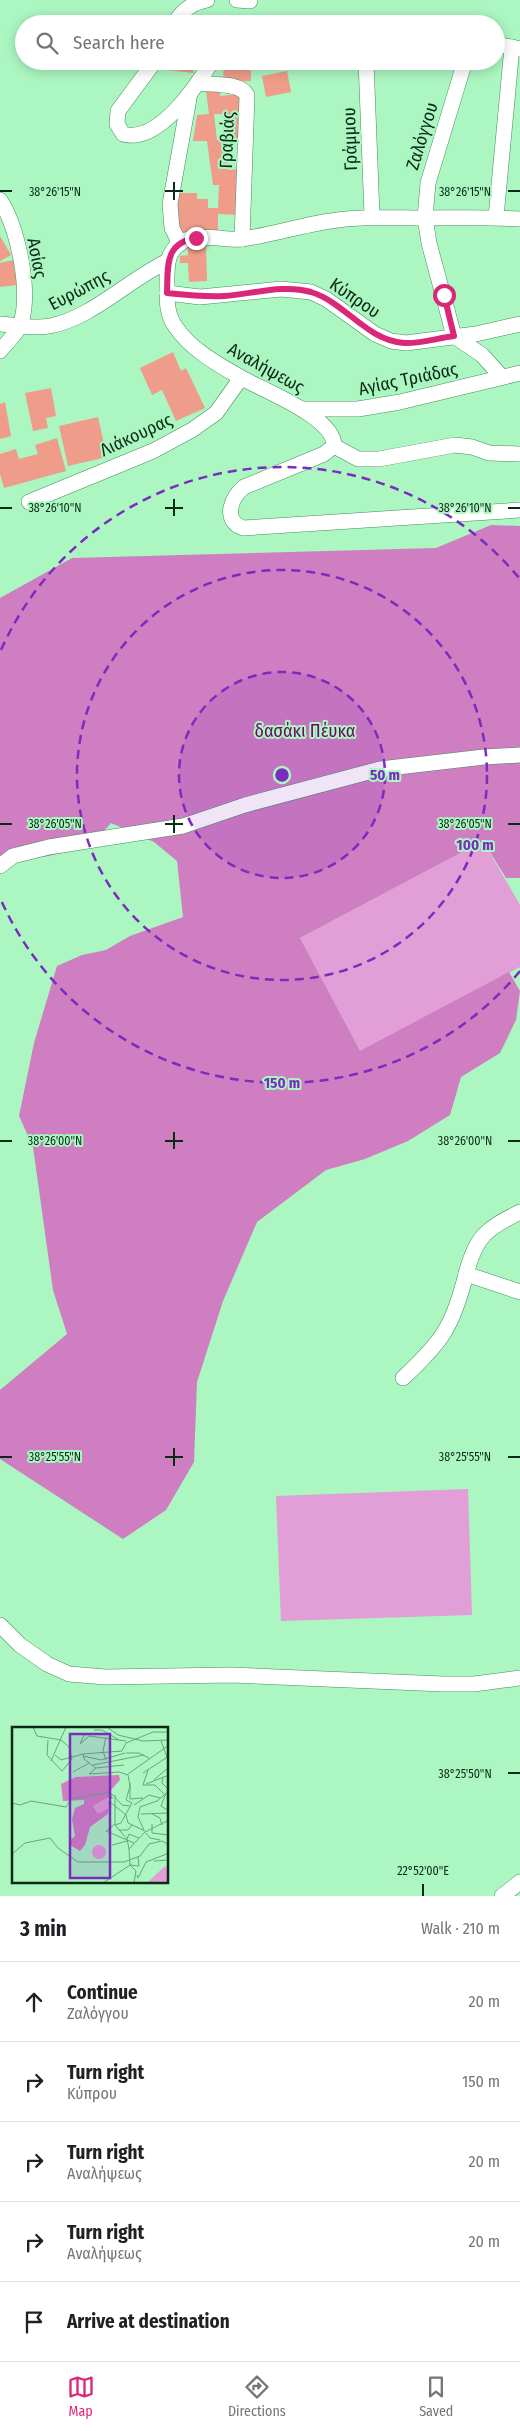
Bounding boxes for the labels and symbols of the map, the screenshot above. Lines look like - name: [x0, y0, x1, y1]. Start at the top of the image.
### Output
- street label: Ζαλόγγου: [401, 100, 443, 172]
- street label: Γράμμου: [338, 107, 362, 171]
- street label: Γραβιάς: [215, 111, 239, 169]
- text: 38°26'15"N: [29, 185, 81, 199]
- text: 38°26'15"N: [439, 185, 491, 199]
- route end: [185, 227, 208, 250]
- street label: Ασίας: [22, 236, 52, 280]
- street label: Ευρώπης: [45, 265, 114, 315]
- street label: Κύπρου: [326, 273, 384, 323]
- route start: [433, 284, 456, 307]
- street label: Αναλήψεως: [224, 338, 308, 398]
- street label: Αγίας Τριάδας: [356, 358, 460, 400]
- street label: Λιάκουρας: [96, 409, 176, 461]
- text: 38°26'10"N: [28, 501, 82, 515]
- text: 38°26'10"N: [438, 501, 492, 515]
- park label: δασάκι Πέυκα: [255, 720, 355, 742]
- centre of rings: [273, 766, 291, 784]
- text: 50 m: [370, 766, 400, 784]
- text: 38°26'05"N: [28, 817, 82, 831]
- text: 38°26'05"N: [438, 817, 492, 831]
- text: 100 m: [456, 836, 494, 854]
- text: 150 m: [264, 1074, 300, 1092]
- text: 38°26'00"N: [28, 1134, 82, 1148]
- text: 38°26'00"N: [438, 1134, 492, 1148]
- text: 38°25'55"N: [29, 1450, 81, 1464]
- text: 38°25'55"N: [439, 1450, 491, 1464]
- inset map: [12, 1727, 169, 1884]
- text: 38°25'50"N: [438, 1767, 492, 1781]
- text: 22°52'00"E: [397, 1864, 449, 1878]

